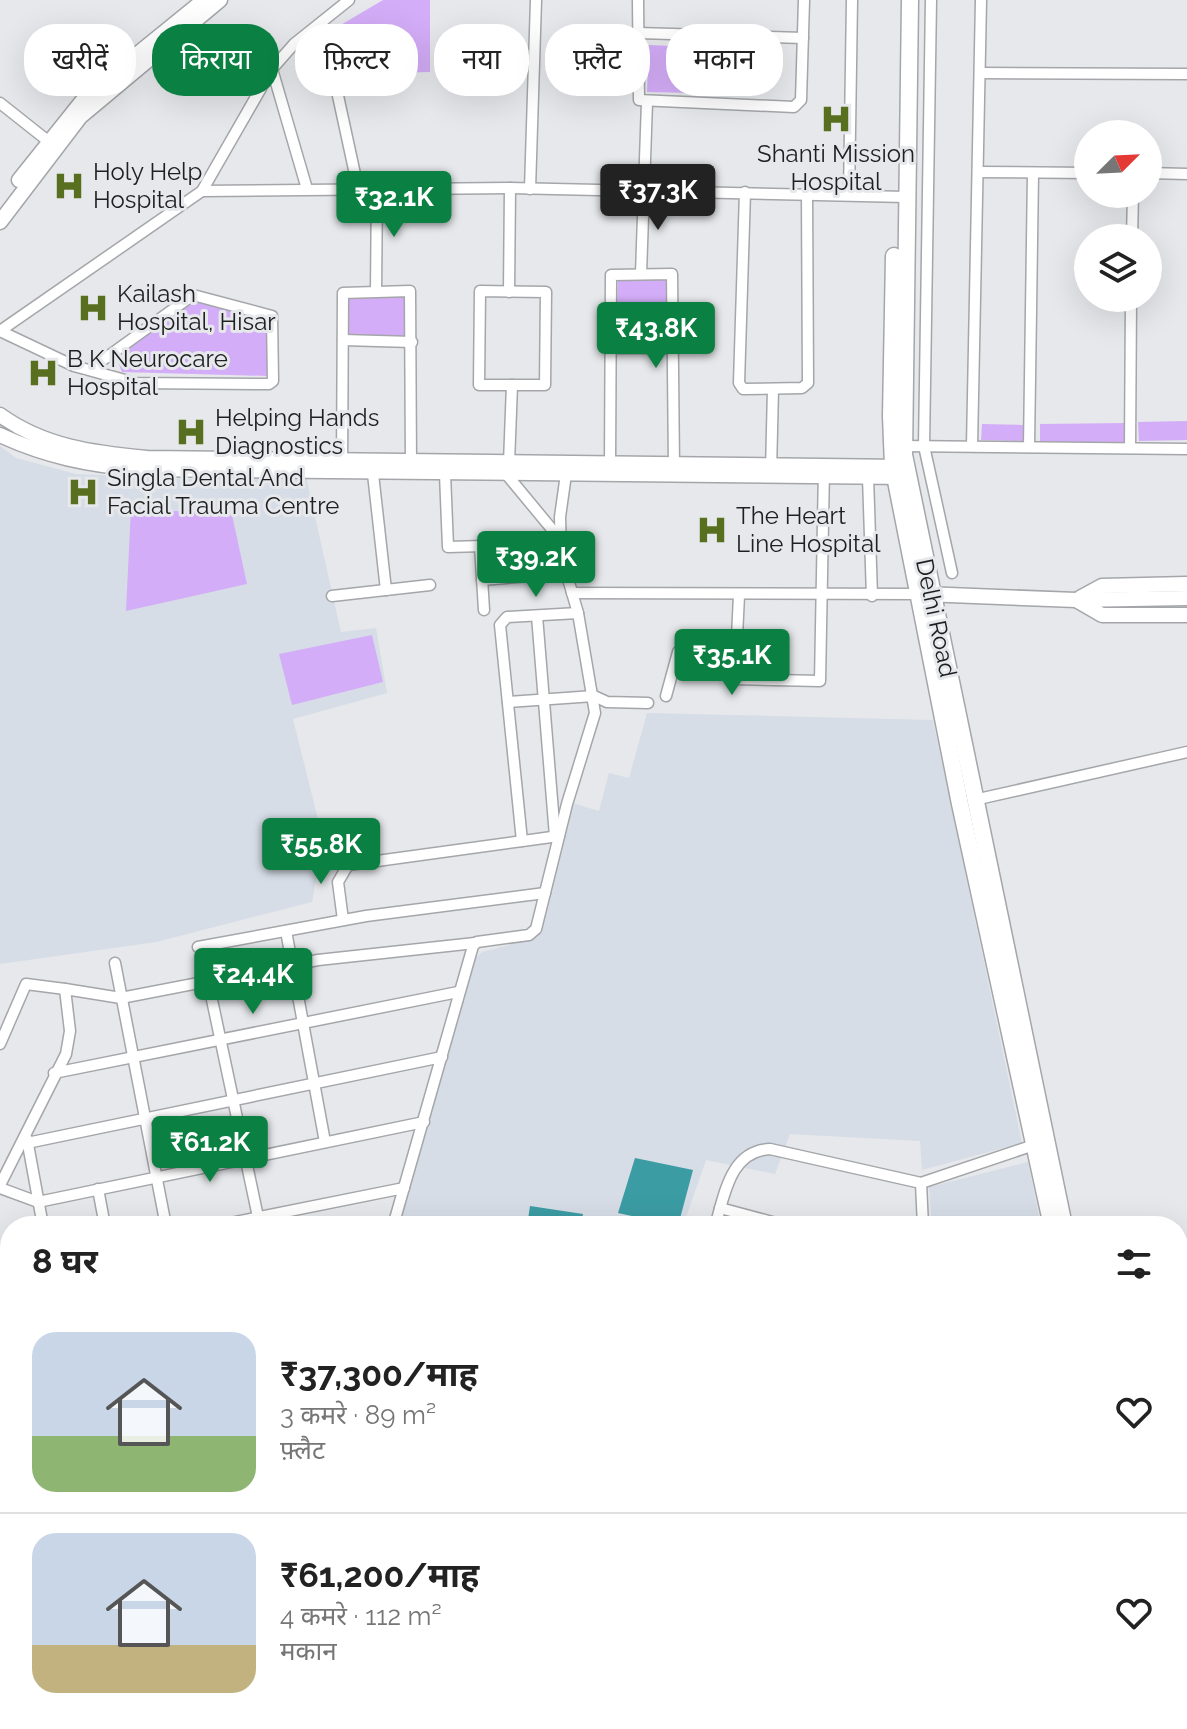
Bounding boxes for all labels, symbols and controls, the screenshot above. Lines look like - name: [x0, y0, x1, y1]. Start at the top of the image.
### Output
- chip: खरीदें: [24, 24, 136, 96]
- chip: किराया: [152, 24, 279, 96]
- chip: फ़िल्टर: [295, 24, 418, 96]
- chip: नया: [434, 24, 529, 96]
- chip: फ़्लैट: [545, 24, 650, 96]
- chip: मकान: [666, 24, 783, 96]
- hospital icon: Shanti Mission Hospital: [819, 102, 853, 136]
- north arrow: [1074, 120, 1162, 208]
- map controls: [1074, 120, 1162, 312]
- place label: Shanti Mission Hospital: [757, 139, 915, 196]
- place label: Holy Help Hospital: [93, 157, 202, 214]
- pin: ₹37.3K: [593, 164, 723, 232]
- hospital icon: Holy Help Hospital: [52, 169, 86, 203]
- pin: ₹32.1K: [329, 171, 459, 239]
- text: ₹37.3K: [618, 175, 698, 205]
- text: ₹32.1K: [354, 182, 434, 212]
- button: layers: [1074, 224, 1162, 312]
- place label: Kailash Hospital, Hisar: [117, 279, 276, 336]
- hospital icon: Kailash Hospital, Hisar: [76, 291, 110, 325]
- pin: ₹43.8K: [591, 302, 721, 370]
- text: ₹43.8K: [615, 313, 697, 343]
- place label: B K Neurocare Hospital: [67, 344, 228, 401]
- hospital icon: B K Neurocare Hospital: [26, 356, 60, 390]
- place label: Helping Hands Diagnostics: [215, 403, 379, 460]
- hospital icon: Helping Hands Diagnostics: [174, 415, 208, 449]
- place label: Singla Dental And Facial Trauma Centre: [107, 463, 339, 520]
- hospital icon: Singla Dental And Facial Trauma Centre: [66, 475, 100, 509]
- place label: The Heart Line Hospital: [736, 501, 881, 558]
- hospital icon: The Heart Line Hospital: [695, 513, 729, 547]
- pin: ₹39.2K: [471, 531, 601, 599]
- text: ₹39.2K: [495, 542, 577, 572]
- street label: Delhi Road: [910, 556, 963, 680]
- pin: ₹35.1K: [667, 629, 797, 697]
- text: ₹35.1K: [693, 640, 771, 670]
- pin: ₹55.8K: [256, 818, 386, 886]
- text: ₹55.8K: [280, 829, 362, 859]
- pin: ₹24.4K: [188, 948, 318, 1016]
- text: ₹24.4K: [212, 959, 294, 989]
- pin: ₹61.2K: [145, 1116, 275, 1184]
- text: ₹61.2K: [170, 1127, 250, 1157]
- text: 8 घर: [32, 1241, 98, 1281]
- icon: filters: [1112, 1242, 1156, 1286]
- text: ₹37,300/माह: [280, 1354, 478, 1394]
- icon: home: [96, 1364, 192, 1460]
- icon: heart: [1112, 1390, 1156, 1434]
- text: 3 कमरे · 89 m²: [280, 1400, 436, 1430]
- text: फ़्लैट: [280, 1435, 325, 1465]
- text: ₹61,200/माह: [280, 1555, 479, 1595]
- icon: home: [96, 1565, 192, 1661]
- icon: heart: [1112, 1591, 1156, 1635]
- text: 4 कमरे · 112 m²: [280, 1601, 442, 1631]
- text: मकान: [280, 1636, 337, 1666]

